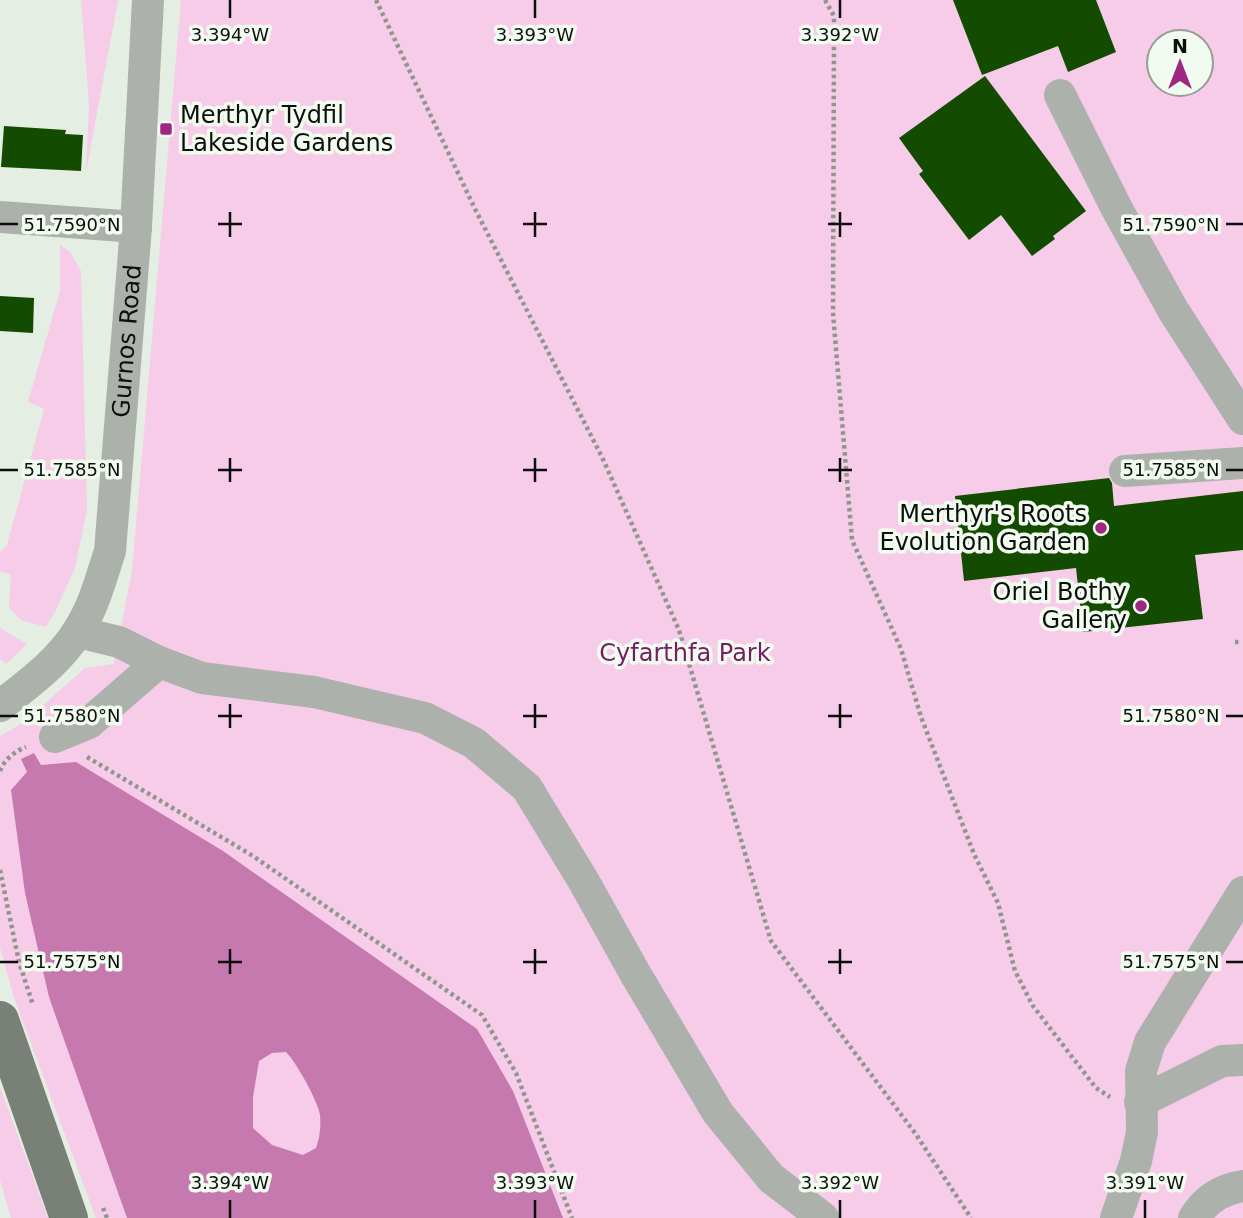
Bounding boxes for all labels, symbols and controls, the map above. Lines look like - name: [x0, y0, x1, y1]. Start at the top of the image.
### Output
- text: 3.394°W: [191, 24, 269, 45]
- text: 3.393°W: [496, 24, 574, 45]
- text: 3.392°W: [801, 24, 879, 45]
- north arrow: [1145, 28, 1215, 98]
- text: N: [1172, 35, 1188, 57]
- place label: Merthyr Tydfil Lakeside Gardens: [180, 101, 393, 157]
- marker: Merthyr Tydfil Lakeside Gardens: [158, 121, 174, 137]
- text: 51.7590°N: [24, 214, 120, 235]
- text: 51.7590°N: [1123, 214, 1219, 235]
- street label: Gurnos Road: [107, 263, 147, 419]
- text: 51.7585°N: [24, 459, 120, 480]
- text: 51.7585°N: [1123, 459, 1219, 480]
- place label: Merthyr's Roots Evolution Garden: [880, 500, 1087, 556]
- marker: Merthyr's Roots Evolution Garden: [1093, 520, 1109, 536]
- place label: Oriel Bothy Gallery: [993, 578, 1127, 634]
- marker: Oriel Bothy Gallery: [1133, 598, 1149, 614]
- park label: Cyfarthfa Park: [599, 639, 771, 667]
- text: 51.7580°N: [24, 705, 120, 726]
- text: 51.7580°N: [1123, 705, 1219, 726]
- text: 51.7575°N: [24, 951, 120, 972]
- text: 51.7575°N: [1123, 951, 1219, 972]
- text: 3.394°W: [191, 1172, 269, 1193]
- text: 3.393°W: [496, 1172, 574, 1193]
- text: 3.392°W: [801, 1172, 879, 1193]
- text: 3.391°W: [1106, 1172, 1184, 1193]

